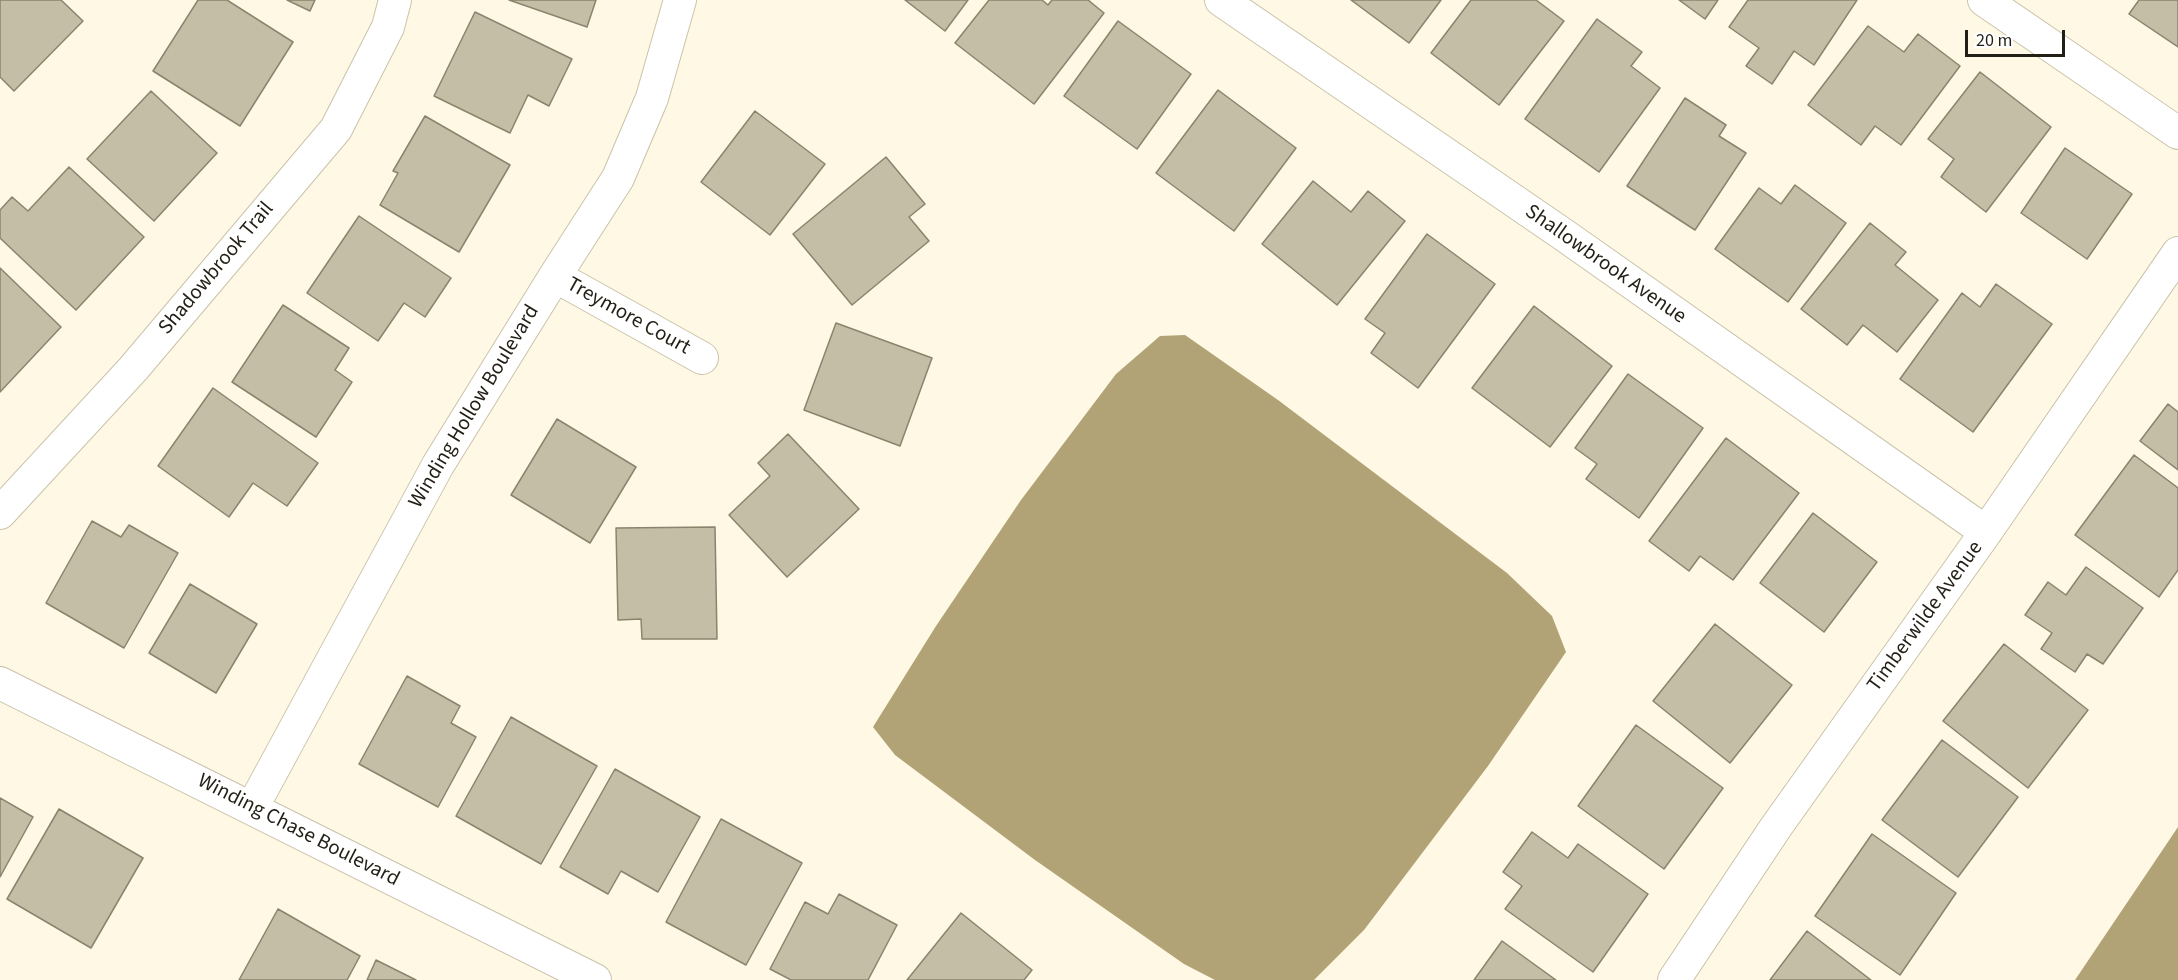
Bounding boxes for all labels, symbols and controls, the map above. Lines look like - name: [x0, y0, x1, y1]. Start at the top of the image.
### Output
- scale bar: [1968, 18, 2068, 56]
- text: 20 m: [1976, 28, 2012, 53]
- street label: Shadowbrook Trail: [154, 198, 280, 340]
- street label: Shallowbrook Avenue: [1520, 200, 1690, 330]
- street label: Treymore Court: [562, 273, 694, 361]
- street label: Winding Hollow Boulevard: [404, 301, 546, 513]
- street label: Timberwilde Avenue: [1863, 537, 1989, 697]
- street label: Winding Chase Boulevard: [193, 769, 403, 893]

